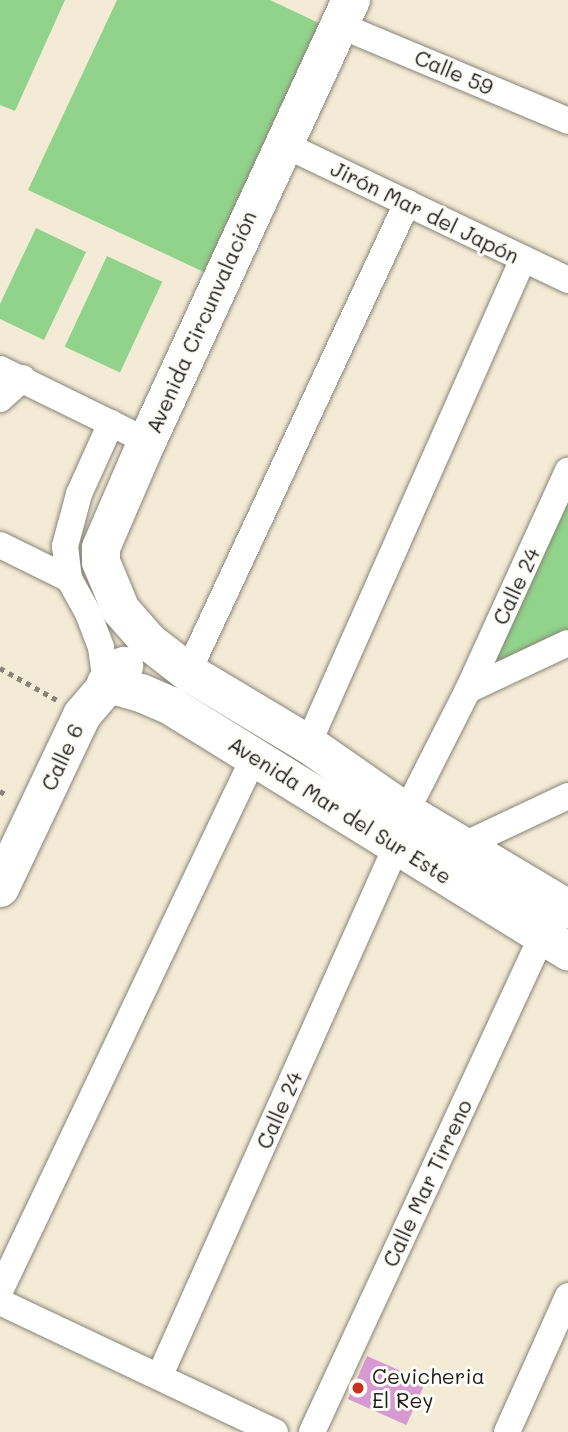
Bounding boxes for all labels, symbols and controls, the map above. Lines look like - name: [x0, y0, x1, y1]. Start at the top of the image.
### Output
- street label: Calle 59: [411, 44, 497, 100]
- street label: Jirón Mar del Japón: [327, 155, 523, 269]
- street label: Avenida Circunvalación: [141, 207, 261, 437]
- street label: Calle 24: [487, 543, 545, 629]
- street label: Calle 6: [36, 719, 88, 795]
- street label: Avenida Mar del Sur Este: [224, 731, 456, 889]
- street label: Calle 24: [251, 1067, 307, 1153]
- street label: Calle Mar Tirreno: [377, 1095, 477, 1271]
- place label: Cevicheria El Rey: [372, 1363, 485, 1413]
- marker: Cevicheria El Rey: [350, 1380, 366, 1396]

